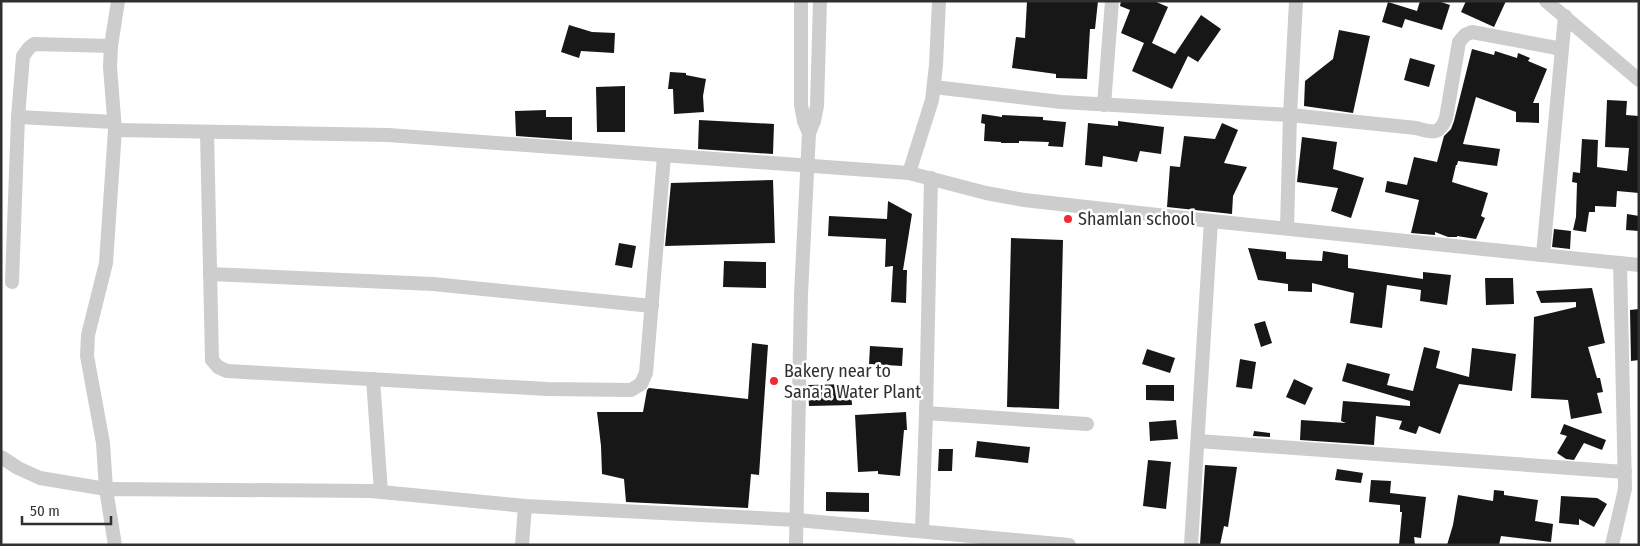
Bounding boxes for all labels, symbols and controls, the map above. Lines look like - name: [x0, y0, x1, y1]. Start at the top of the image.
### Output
- place label: Shamlan school: [1078, 208, 1195, 230]
- marker: Shamlan school: [1062, 213, 1074, 225]
- place label: Bakery near to Sana'a Water Plant: [784, 360, 921, 403]
- marker: Bakery near to Sana'a Water Plant: [768, 375, 780, 387]
- scale bar: [22, 494, 111, 526]
- text: 50 m: [30, 502, 60, 520]

